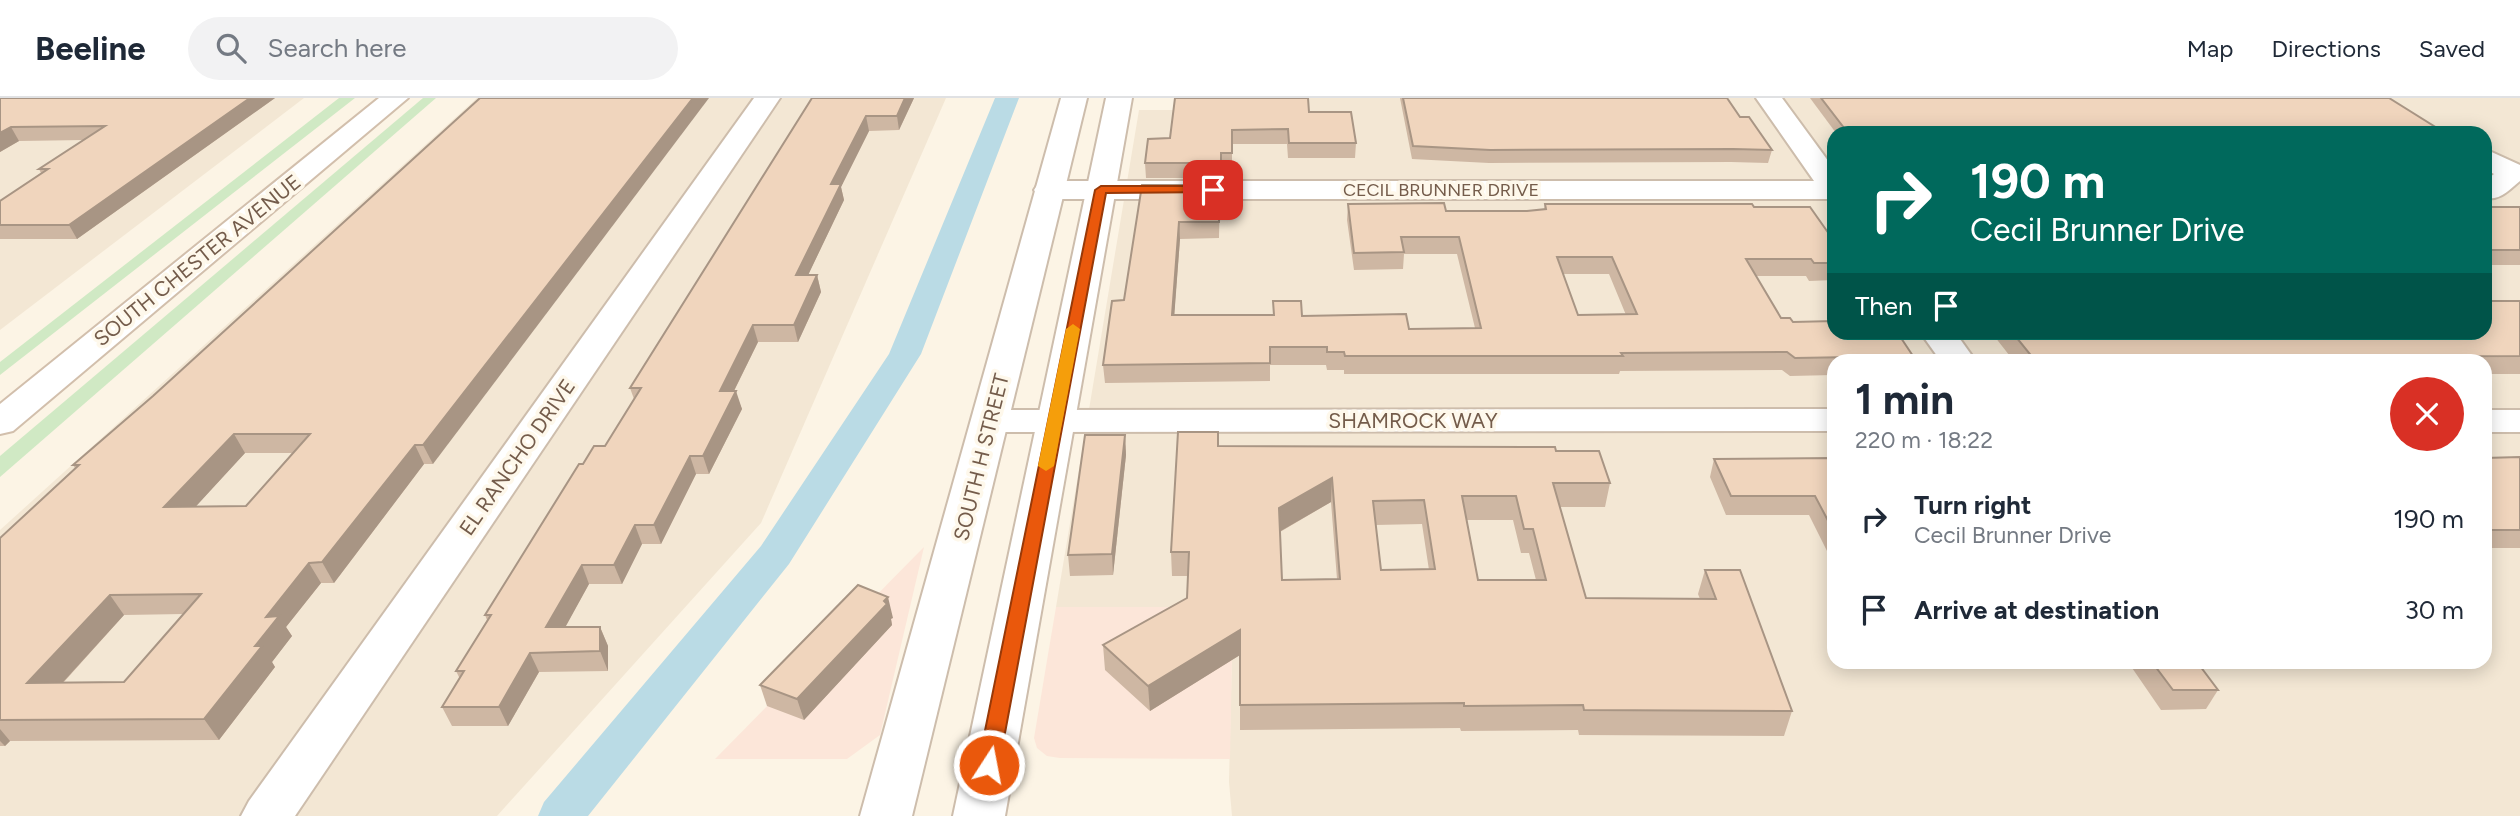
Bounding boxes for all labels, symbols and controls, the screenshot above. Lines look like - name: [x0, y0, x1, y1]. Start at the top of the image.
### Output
- search box: [188, 17, 678, 80]
- text: Beeline: [35, 29, 146, 68]
- icon: search: [212, 29, 250, 67]
- text: Search here: [268, 32, 406, 64]
- text: Map: [2187, 34, 2233, 63]
- text: Directions: [2271, 34, 2381, 63]
- text: Saved: [2419, 34, 2485, 63]
- text: 190 m: [1970, 151, 2105, 210]
- icon: right: [1855, 154, 1946, 245]
- pin: [1183, 160, 1243, 220]
- street label: SOUTH CHESTER AVENUE: [89, 169, 305, 351]
- icon: arrive: [1194, 171, 1232, 209]
- street label: CECIL BRUNNER DRIVE: [1343, 179, 1539, 201]
- text: Cecil Brunner Drive: [1970, 211, 2244, 249]
- icon: arrive: [1927, 287, 1965, 325]
- text: Then: [1855, 290, 1913, 322]
- street label: SOUTH H STREET: [948, 370, 1014, 543]
- street label: EL RANCHO DRIVE: [454, 374, 580, 540]
- text: 1 min: [1855, 374, 1954, 425]
- button: close: [2390, 377, 2464, 451]
- street label: SHAMROCK WAY: [1328, 408, 1498, 433]
- text: 220 m · 18:22: [1855, 426, 1993, 454]
- text: Turn right: [1914, 489, 2031, 521]
- icon: right: [1855, 500, 1893, 538]
- text: 190 m: [2393, 503, 2464, 535]
- text: Cecil Brunner Drive: [1914, 521, 2111, 549]
- icon: arrive: [1855, 591, 1893, 629]
- text: Arrive at destination: [1914, 594, 2159, 626]
- text: 30 m: [2405, 594, 2464, 626]
- position arrow: [952, 728, 1026, 802]

